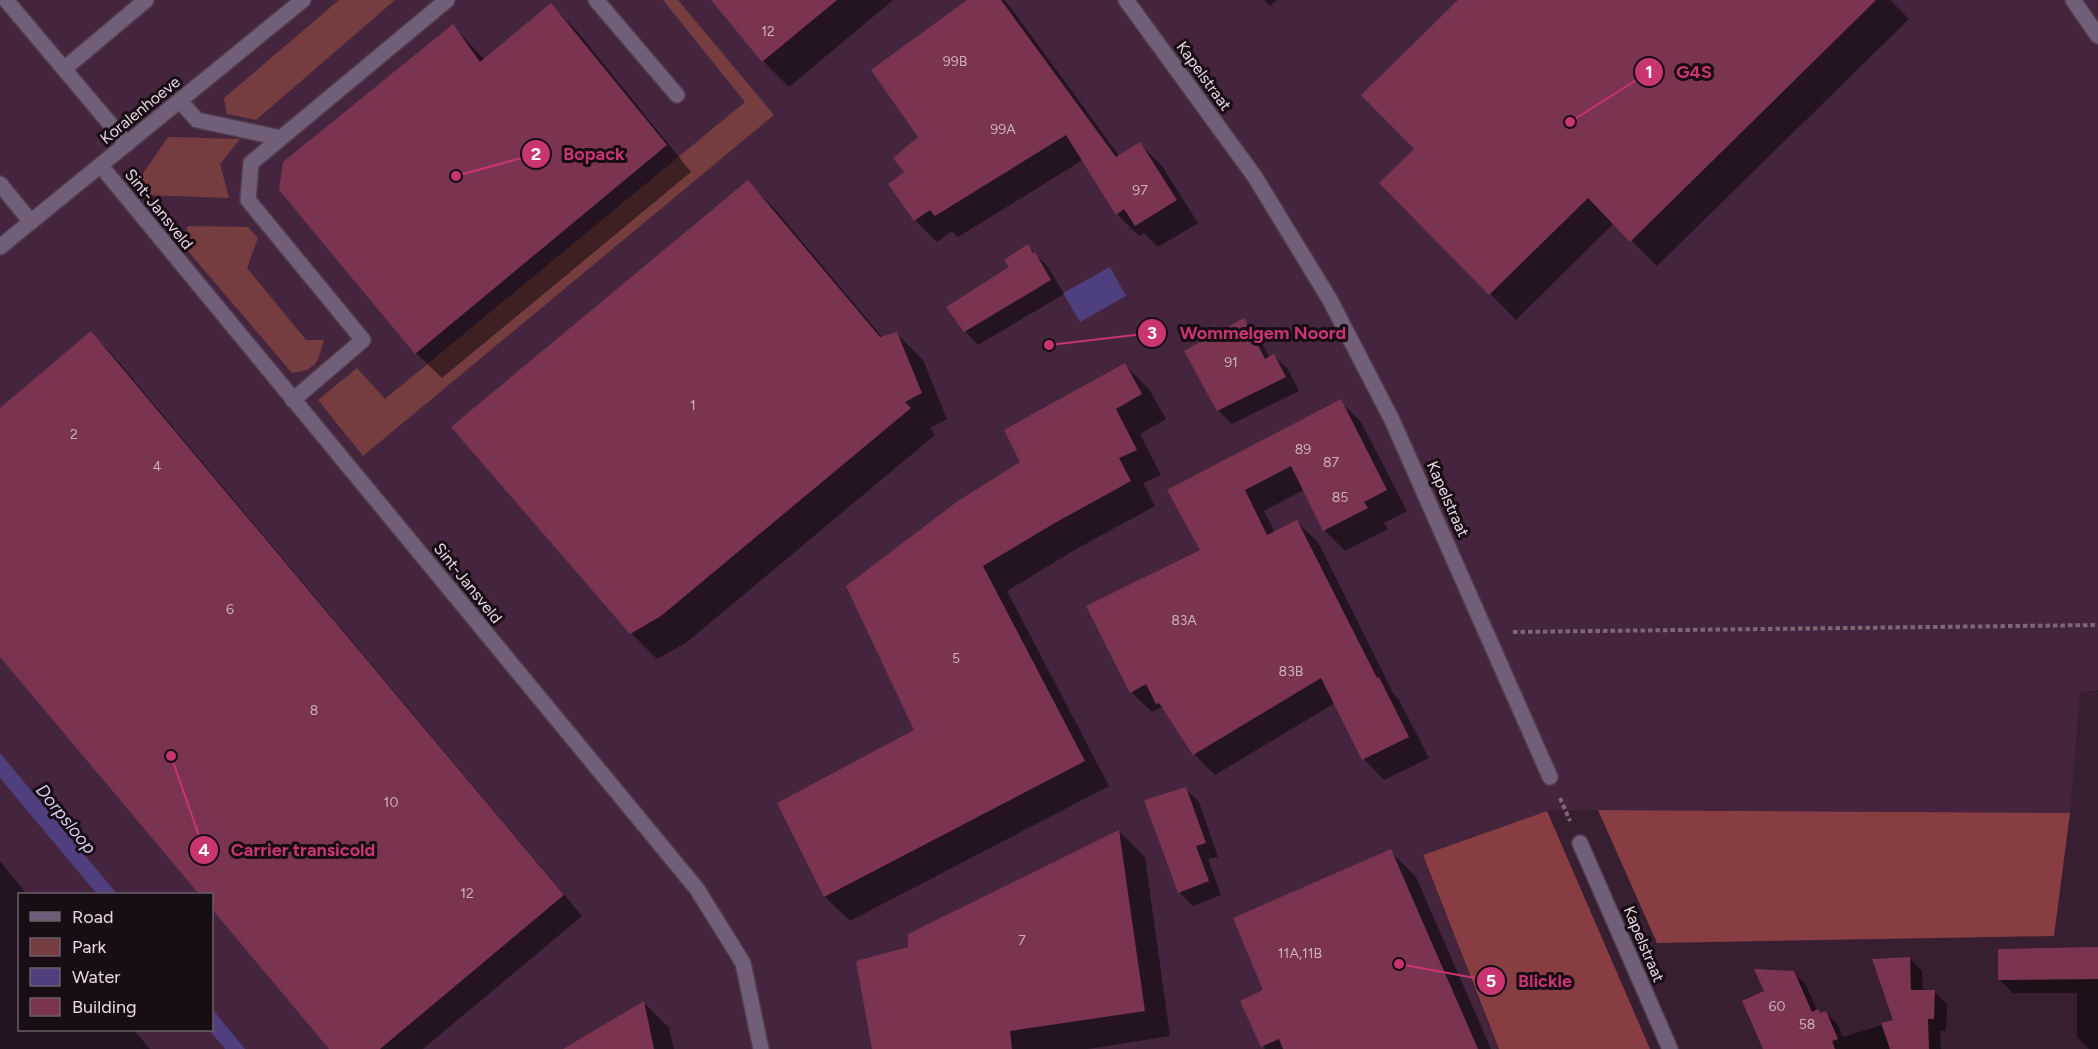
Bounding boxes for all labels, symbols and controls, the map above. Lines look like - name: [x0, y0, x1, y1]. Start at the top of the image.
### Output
- house number: 12: [761, 23, 775, 40]
- street label: Kapelstraat: [1173, 38, 1235, 114]
- house number: 99B: [943, 53, 967, 70]
- callout: G4S: [1634, 54, 1724, 90]
- text: 1: [1645, 61, 1653, 83]
- text: G4S: [1676, 61, 1712, 83]
- street label: Koralenhoeve: [96, 72, 184, 148]
- house number: 99A: [990, 121, 1016, 138]
- callout: Bopack: [521, 136, 637, 172]
- text: 2: [531, 143, 541, 165]
- text: Bopack: [563, 143, 625, 165]
- street label: Sint-Jansveld: [121, 165, 197, 253]
- house number: 97: [1132, 182, 1148, 199]
- callout: Wommelgem Noord: [1137, 315, 1358, 351]
- text: 3: [1147, 322, 1157, 344]
- text: Wommelgem Noord: [1180, 322, 1346, 344]
- house number: 91: [1224, 354, 1238, 371]
- house number: 1: [690, 397, 696, 414]
- house number: 2: [70, 426, 78, 443]
- house number: 89: [1295, 441, 1311, 458]
- house number: 87: [1323, 454, 1340, 471]
- house number: 4: [153, 458, 162, 475]
- street label: Kapelstraat: [1423, 458, 1473, 540]
- house number: 85: [1332, 489, 1348, 506]
- street label: Sint-Jansveld: [430, 539, 506, 627]
- house number: 6: [226, 601, 234, 618]
- house number: 83A: [1171, 612, 1197, 629]
- house number: 5: [952, 650, 960, 667]
- house number: 83B: [1279, 663, 1303, 680]
- house number: 8: [310, 702, 318, 719]
- water label: Dorpsloop: [31, 780, 101, 859]
- house number: 10: [384, 794, 398, 811]
- callout: Carrier transicold: [189, 832, 387, 868]
- text: 4: [198, 839, 210, 861]
- text: Carrier transicold: [231, 839, 375, 861]
- house number: 12: [460, 885, 474, 902]
- legend: [18, 893, 213, 1031]
- street label: Kapelstraat: [1619, 903, 1669, 985]
- text: Road: [72, 906, 113, 928]
- house number: 7: [1018, 932, 1026, 949]
- text: Park: [72, 936, 107, 958]
- house number: 11A,11B: [1278, 945, 1322, 962]
- callout: Blickle: [1476, 963, 1584, 999]
- text: Water: [72, 966, 120, 988]
- text: 5: [1486, 970, 1496, 992]
- text: Blickle: [1518, 970, 1572, 992]
- text: Building: [72, 996, 137, 1018]
- house number: 60: [1769, 998, 1785, 1015]
- house number: 58: [1799, 1016, 1815, 1033]

